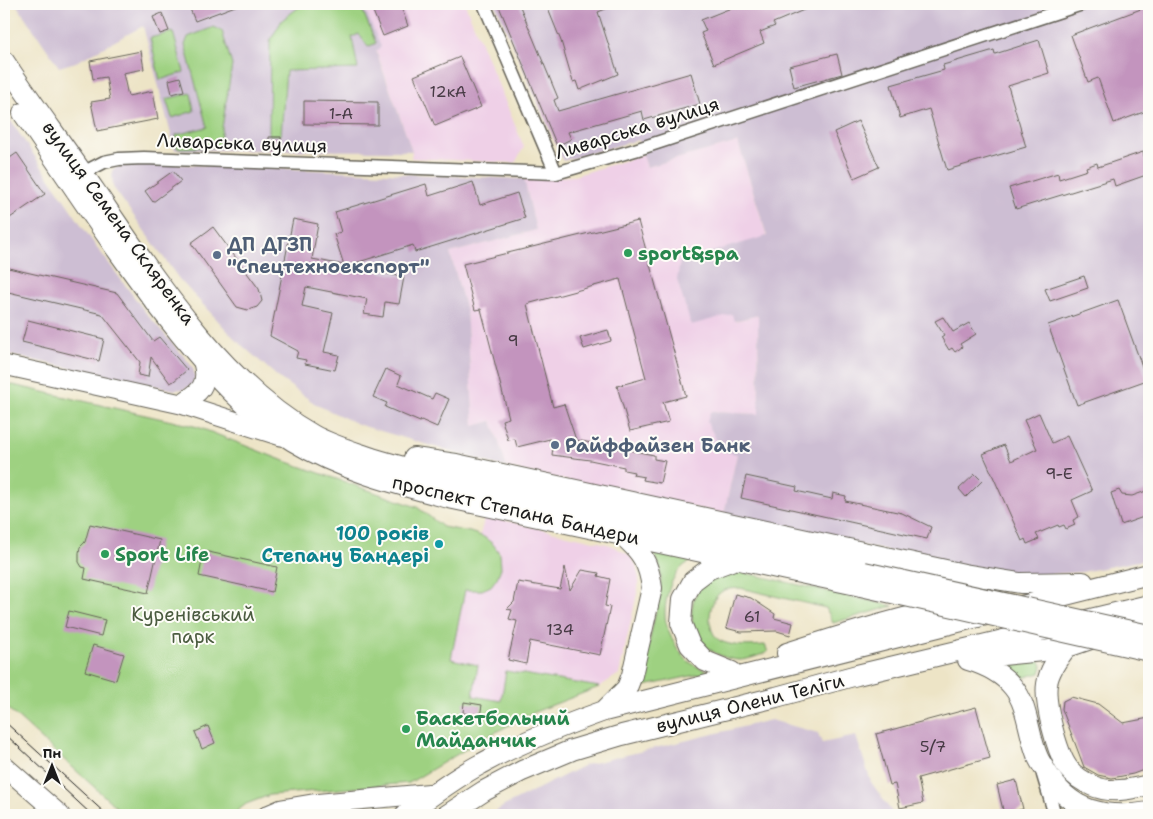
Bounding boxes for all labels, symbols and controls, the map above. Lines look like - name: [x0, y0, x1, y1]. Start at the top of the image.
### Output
- house number: 12кА: [430, 81, 466, 102]
- street label: Ливарська вулиця: [552, 91, 722, 165]
- house number: 1-А: [329, 103, 353, 124]
- street label: вулиця Семена Скляренка: [37, 116, 202, 330]
- street label: Ливарська вулиця: [156, 128, 328, 158]
- place label: ДП ДГЗП "Спецтехноекспорт": [227, 232, 430, 279]
- place label: sport&spa: [638, 241, 739, 266]
- marker: sport&spa: [622, 247, 634, 259]
- marker: ДП ДГЗП "Спецтехноекспорт": [211, 249, 223, 261]
- house number: 9: [507, 330, 519, 351]
- place label: Райффайзен Банк: [565, 433, 750, 458]
- marker: Райффайзен Банк: [549, 439, 561, 451]
- house number: 9-Е: [1045, 463, 1073, 484]
- street label: проспект Степана Бандери: [390, 469, 642, 551]
- place label: 100 років Степану Бандері: [262, 521, 429, 568]
- marker: 100 років Степану Бандері: [433, 538, 445, 550]
- place label: Sport Life: [115, 542, 209, 567]
- marker: Sport Life: [99, 548, 111, 560]
- park label: Куренівський парк: [131, 602, 255, 649]
- house number: 61: [744, 606, 760, 627]
- house number: 134: [546, 619, 574, 640]
- street label: вулиця Олени Теліги: [653, 668, 847, 738]
- place label: Баскетбольний Майданчик: [416, 706, 570, 753]
- marker: Баскетбольний Майданчик: [400, 723, 412, 735]
- house number: 5/7: [920, 736, 946, 757]
- north arrow: [28, 742, 78, 792]
- text: Пн: [43, 744, 61, 762]

